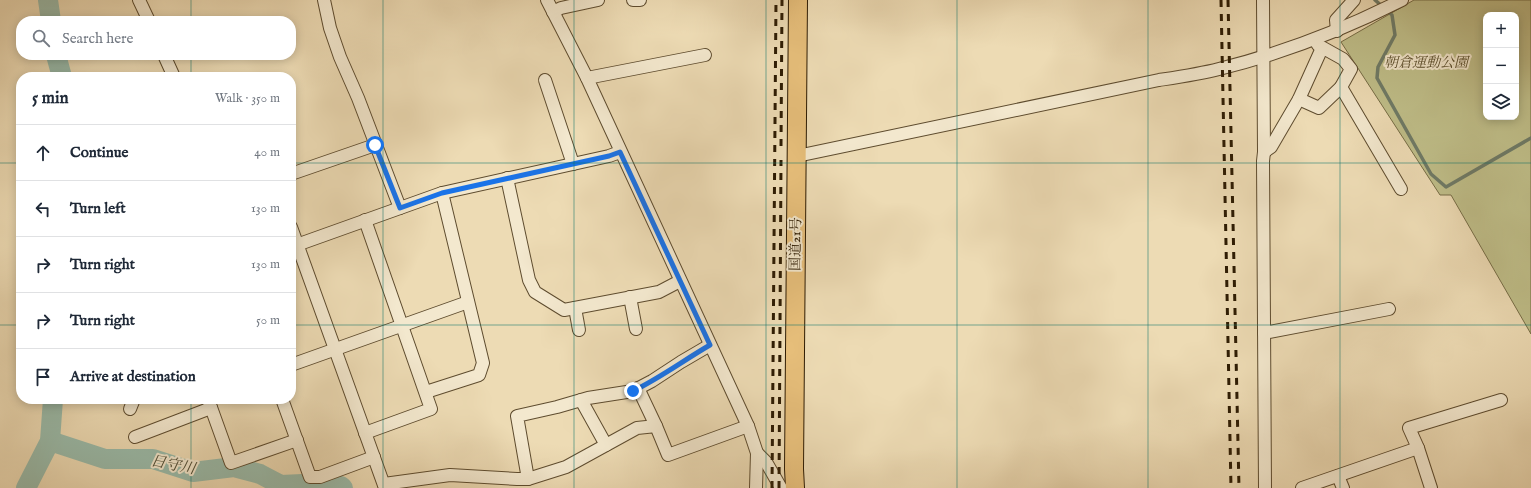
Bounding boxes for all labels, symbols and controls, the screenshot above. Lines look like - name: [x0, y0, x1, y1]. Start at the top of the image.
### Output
- map controls: [1483, 12, 1519, 120]
- button: +: [1483, 12, 1519, 48]
- search box: [16, 16, 296, 60]
- icon: search: [30, 27, 52, 49]
- text: Search here: [62, 29, 133, 48]
- button: −: [1483, 48, 1519, 84]
- park label: 朝倉運動公園: [1384, 54, 1470, 72]
- button: layers: [1483, 84, 1519, 120]
- text: 5 min: [32, 88, 69, 109]
- text: Walk · 350 m: [215, 90, 280, 107]
- route start: [366, 136, 384, 154]
- icon: ahead: [32, 142, 54, 164]
- text: Continue: [70, 143, 128, 162]
- text: 40 m: [254, 144, 280, 161]
- icon: left: [32, 198, 54, 220]
- text: Turn left: [70, 199, 126, 218]
- text: 130 m: [251, 200, 280, 217]
- street label: 国道21号: [787, 217, 805, 271]
- icon: right: [32, 254, 54, 276]
- text: Turn right: [70, 255, 135, 274]
- text: 130 m: [251, 256, 280, 273]
- icon: right: [32, 310, 54, 332]
- text: Turn right: [70, 311, 135, 330]
- text: 50 m: [256, 312, 280, 329]
- icon: arrive: [32, 366, 54, 388]
- text: Arrive at destination: [70, 367, 196, 386]
- route end: [624, 382, 642, 400]
- water label: 日守川: [149, 451, 199, 479]

